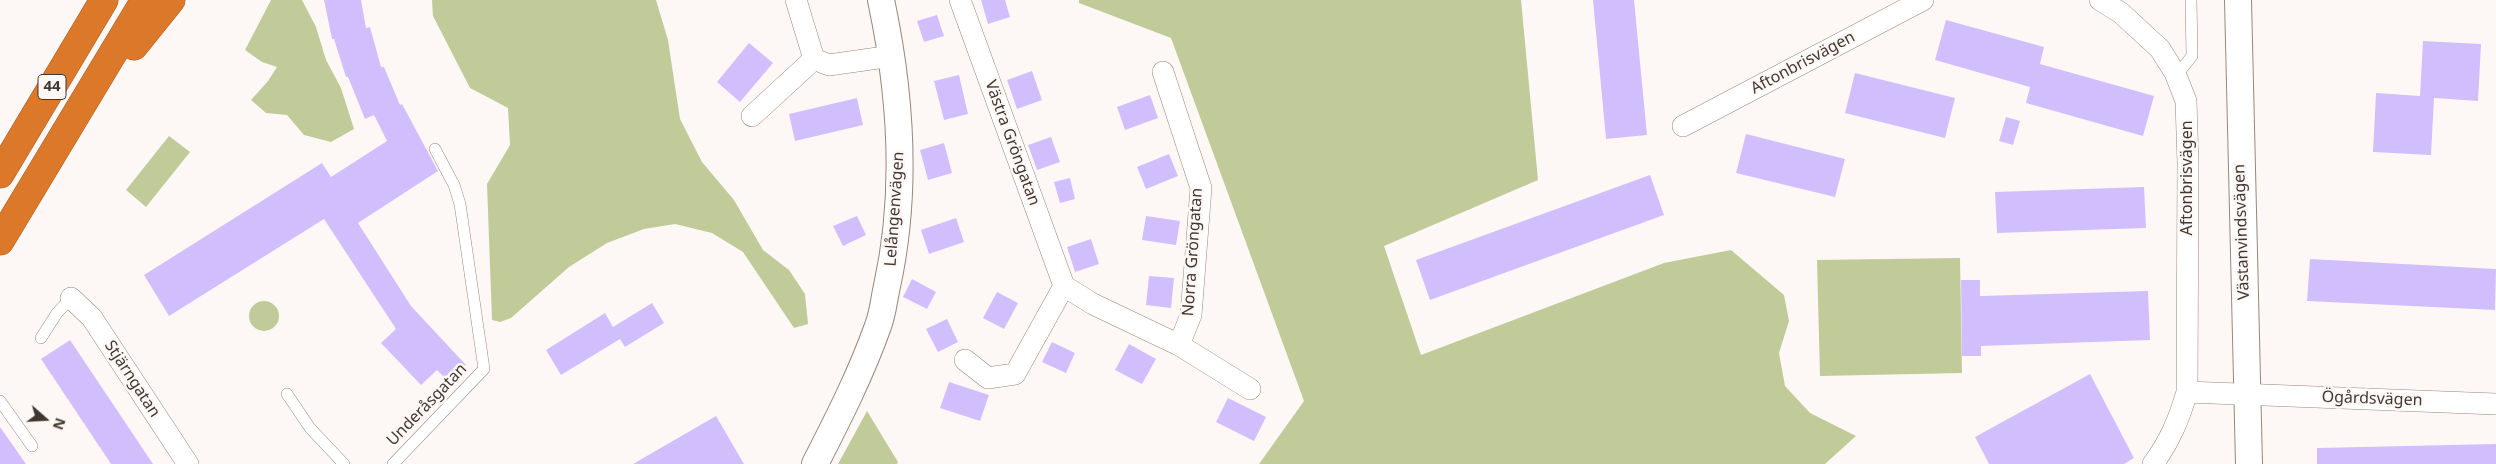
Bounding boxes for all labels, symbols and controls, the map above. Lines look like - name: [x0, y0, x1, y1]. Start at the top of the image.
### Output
- street label: Aftonbrisvägen: [1748, 27, 1858, 99]
- road number: 44: [38, 74, 66, 100]
- street label: Västra Gröngatan: [980, 78, 1044, 208]
- street label: Aftonbrisvägen: [2177, 120, 2197, 236]
- street label: Lelångenvägen: [881, 151, 909, 267]
- street label: Västanvindsvägen: [2230, 164, 2254, 300]
- street label: Norra Gröngatan: [1179, 187, 1207, 317]
- street label: Stjärngatan: [100, 337, 164, 421]
- street label: Underåsgatan: [383, 360, 471, 450]
- street label: Ögårdsvägen: [2321, 388, 2423, 410]
- north arrow: [20, 394, 70, 444]
- text: N: [49, 416, 70, 433]

